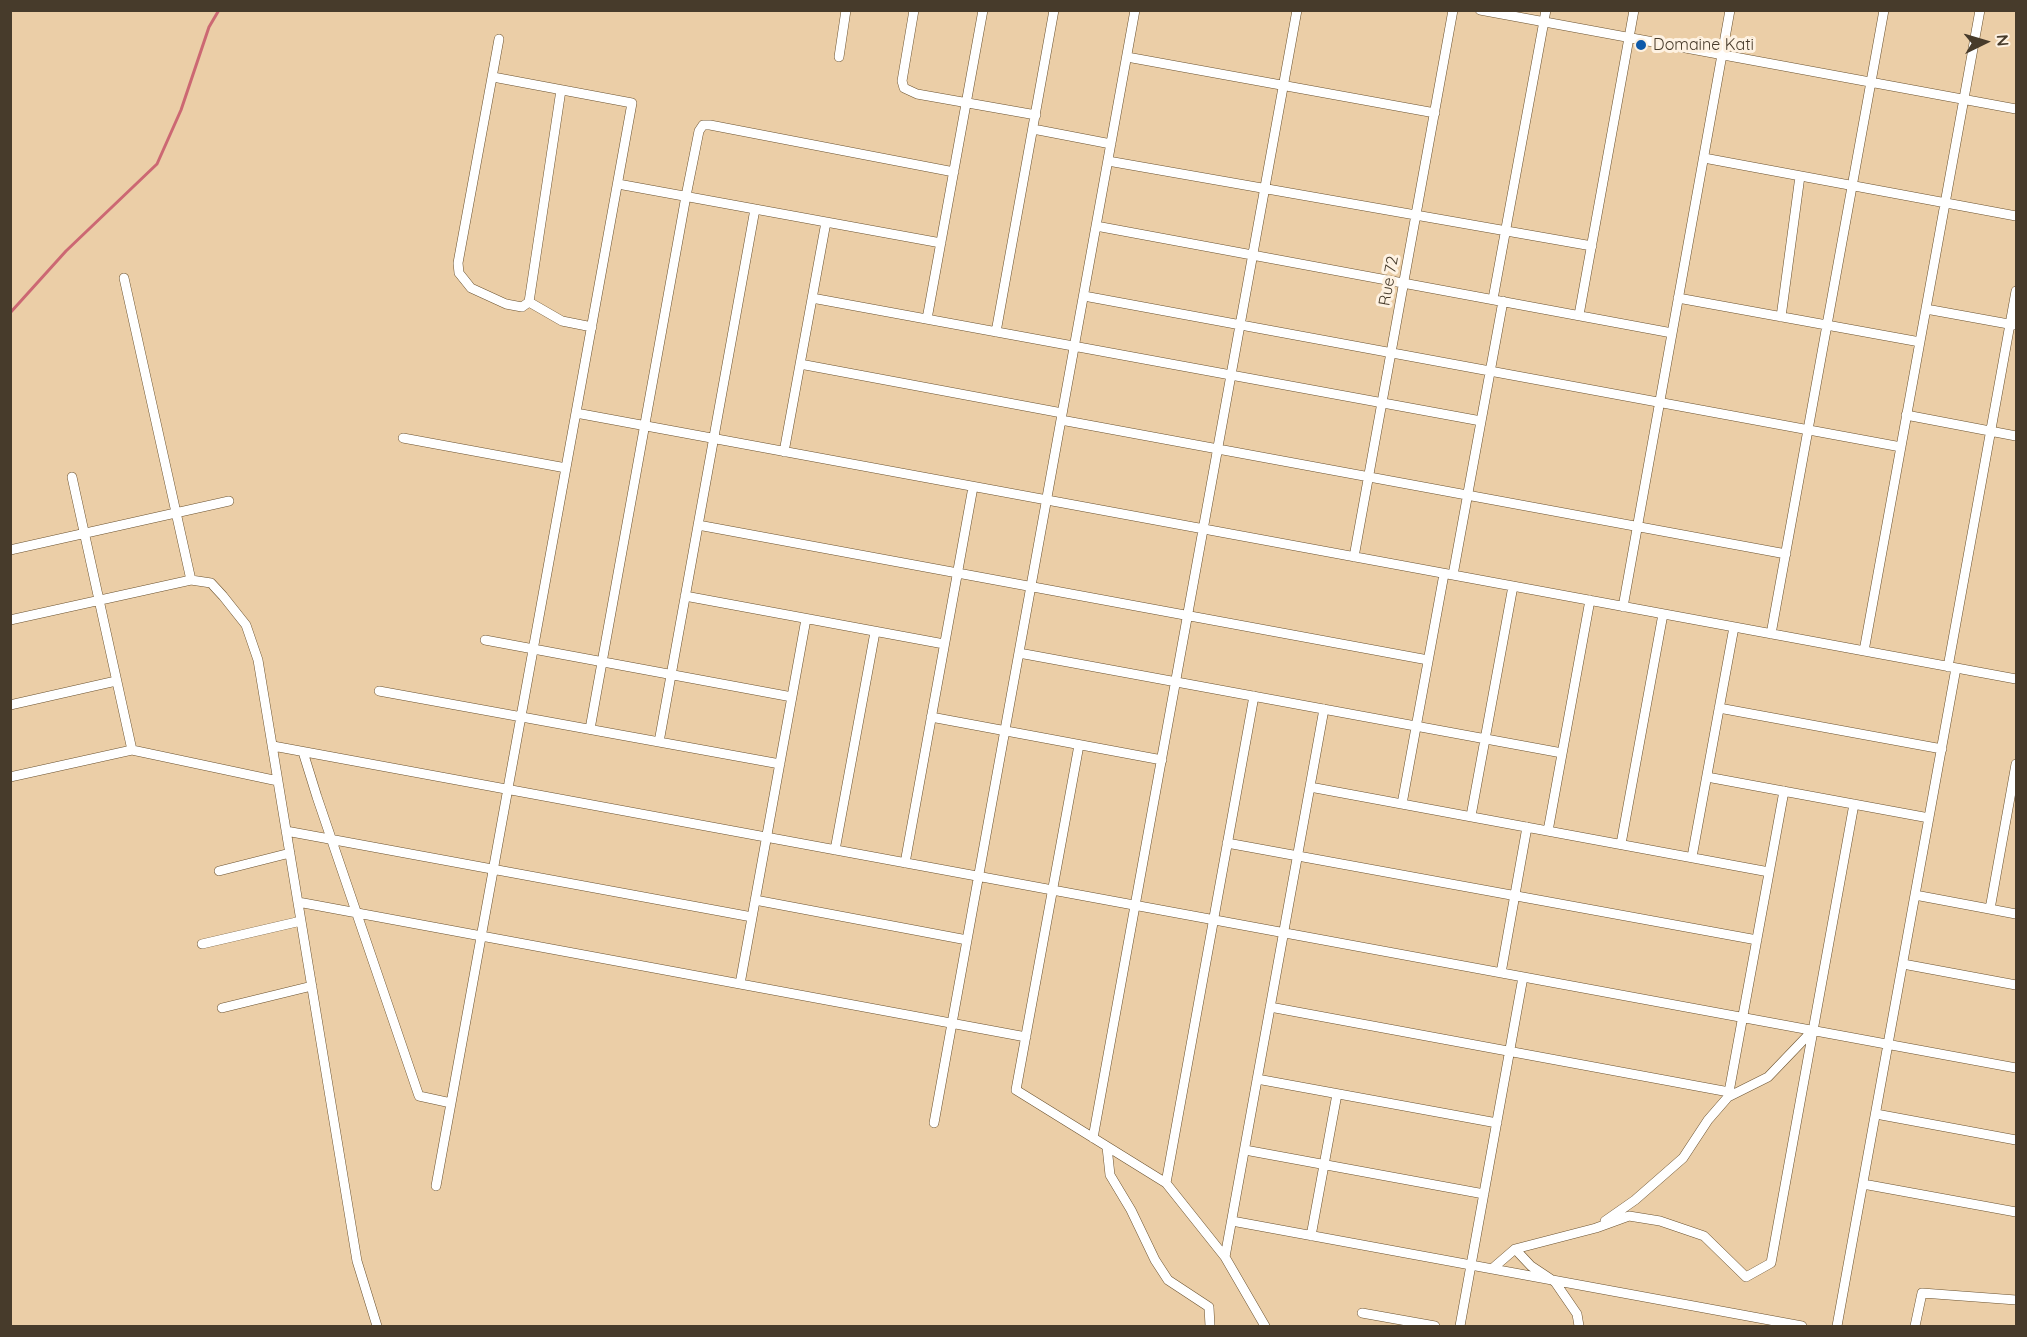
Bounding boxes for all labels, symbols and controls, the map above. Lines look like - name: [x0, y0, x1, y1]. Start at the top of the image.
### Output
- north arrow: [1955, 12, 2015, 72]
- text: N: [1992, 34, 2013, 47]
- place label: Domaine Kati: [1653, 35, 1754, 55]
- marker: Domaine Kati: [1634, 38, 1648, 52]
- street label: Rue 72: [1375, 255, 1403, 307]

